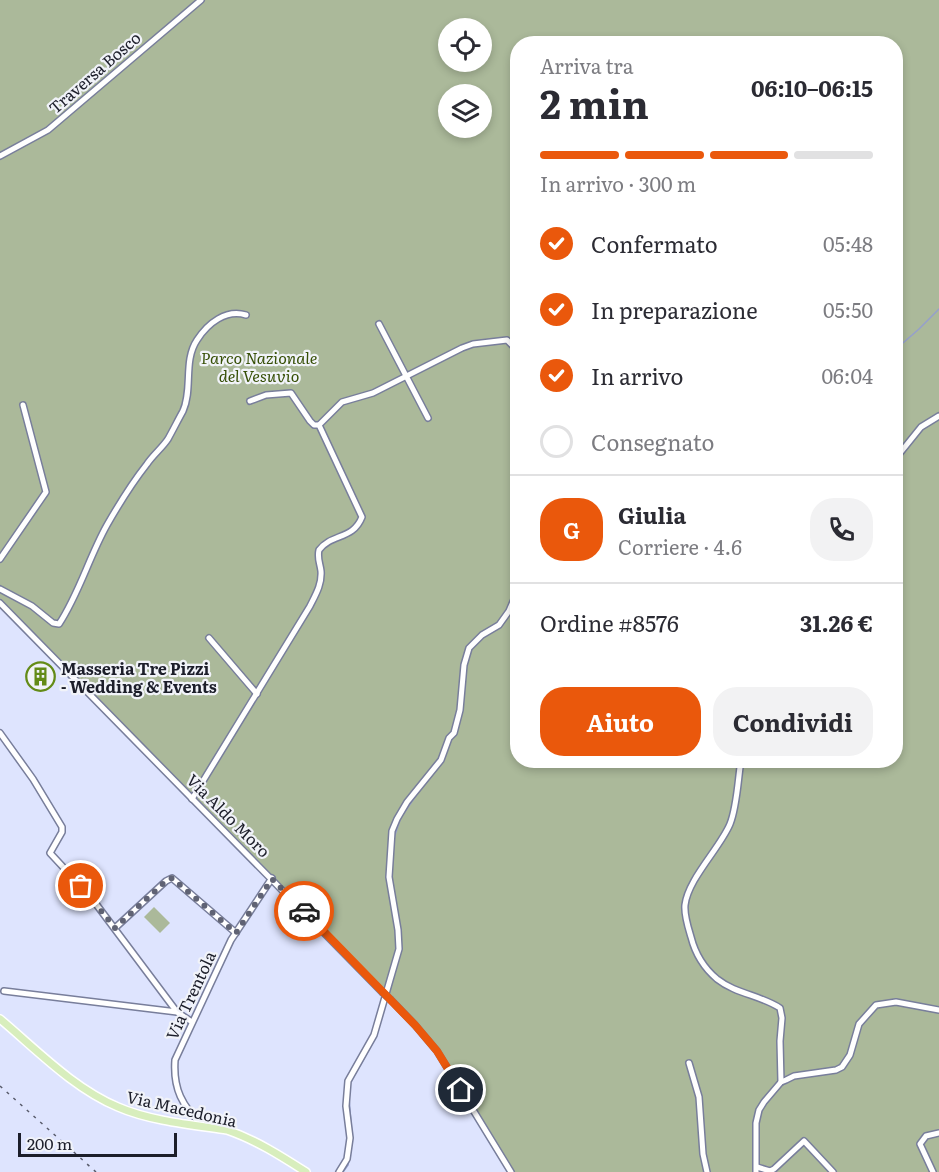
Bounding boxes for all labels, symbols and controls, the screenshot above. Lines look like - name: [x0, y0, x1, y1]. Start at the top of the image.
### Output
- map controls: [438, 18, 492, 138]
- button: locate: [438, 18, 492, 72]
- street label: Traversa Bosco: [43, 25, 145, 119]
- text: Arriva tra: [540, 50, 634, 80]
- text: 06:10–06:15: [751, 71, 873, 104]
- text: 2 min: [540, 73, 649, 131]
- button: layers: [438, 84, 492, 138]
- text: In arrivo · 300 m: [540, 168, 696, 198]
- icon: check: [540, 227, 573, 260]
- text: Confermato: [591, 227, 718, 260]
- text: 05:48: [823, 228, 873, 258]
- icon: check: [540, 293, 573, 326]
- text: In preparazione: [591, 293, 758, 326]
- text: 05:50: [823, 294, 873, 324]
- park label: Parco Nazionale del Vesuvio: [201, 345, 317, 387]
- icon: check: [540, 359, 573, 392]
- text: In arrivo: [591, 359, 683, 392]
- text: 06:04: [821, 360, 873, 390]
- text: Consegnato: [591, 425, 714, 458]
- text: Giulia: [618, 498, 686, 531]
- button: phone: [810, 498, 873, 561]
- text: G: [563, 513, 580, 546]
- text: Corriere · 4.6: [618, 531, 742, 561]
- text: Ordine #8576: [540, 606, 679, 639]
- text: 31.26 €: [800, 606, 873, 639]
- place label: Masseria Tre Pizzi - Wedding & Events: [61, 656, 217, 698]
- building icon: Masseria Tre Pizzi - Wedding & Events: [24, 661, 56, 693]
- button: Aiuto: [540, 687, 701, 756]
- button: Condividi: [713, 687, 873, 756]
- street label: Via Aldo Moro: [182, 768, 276, 862]
- pin: [55, 860, 106, 911]
- icon: bag: [64, 869, 97, 902]
- courier: [274, 881, 334, 941]
- icon: car: [288, 895, 321, 928]
- street label: Via Trentola: [159, 946, 221, 1043]
- pin: [435, 1064, 486, 1115]
- icon: home: [444, 1073, 477, 1106]
- street label: Via Macedonia: [124, 1084, 240, 1132]
- scale bar: [18, 1130, 177, 1158]
- text: 200 m: [27, 1131, 72, 1155]

